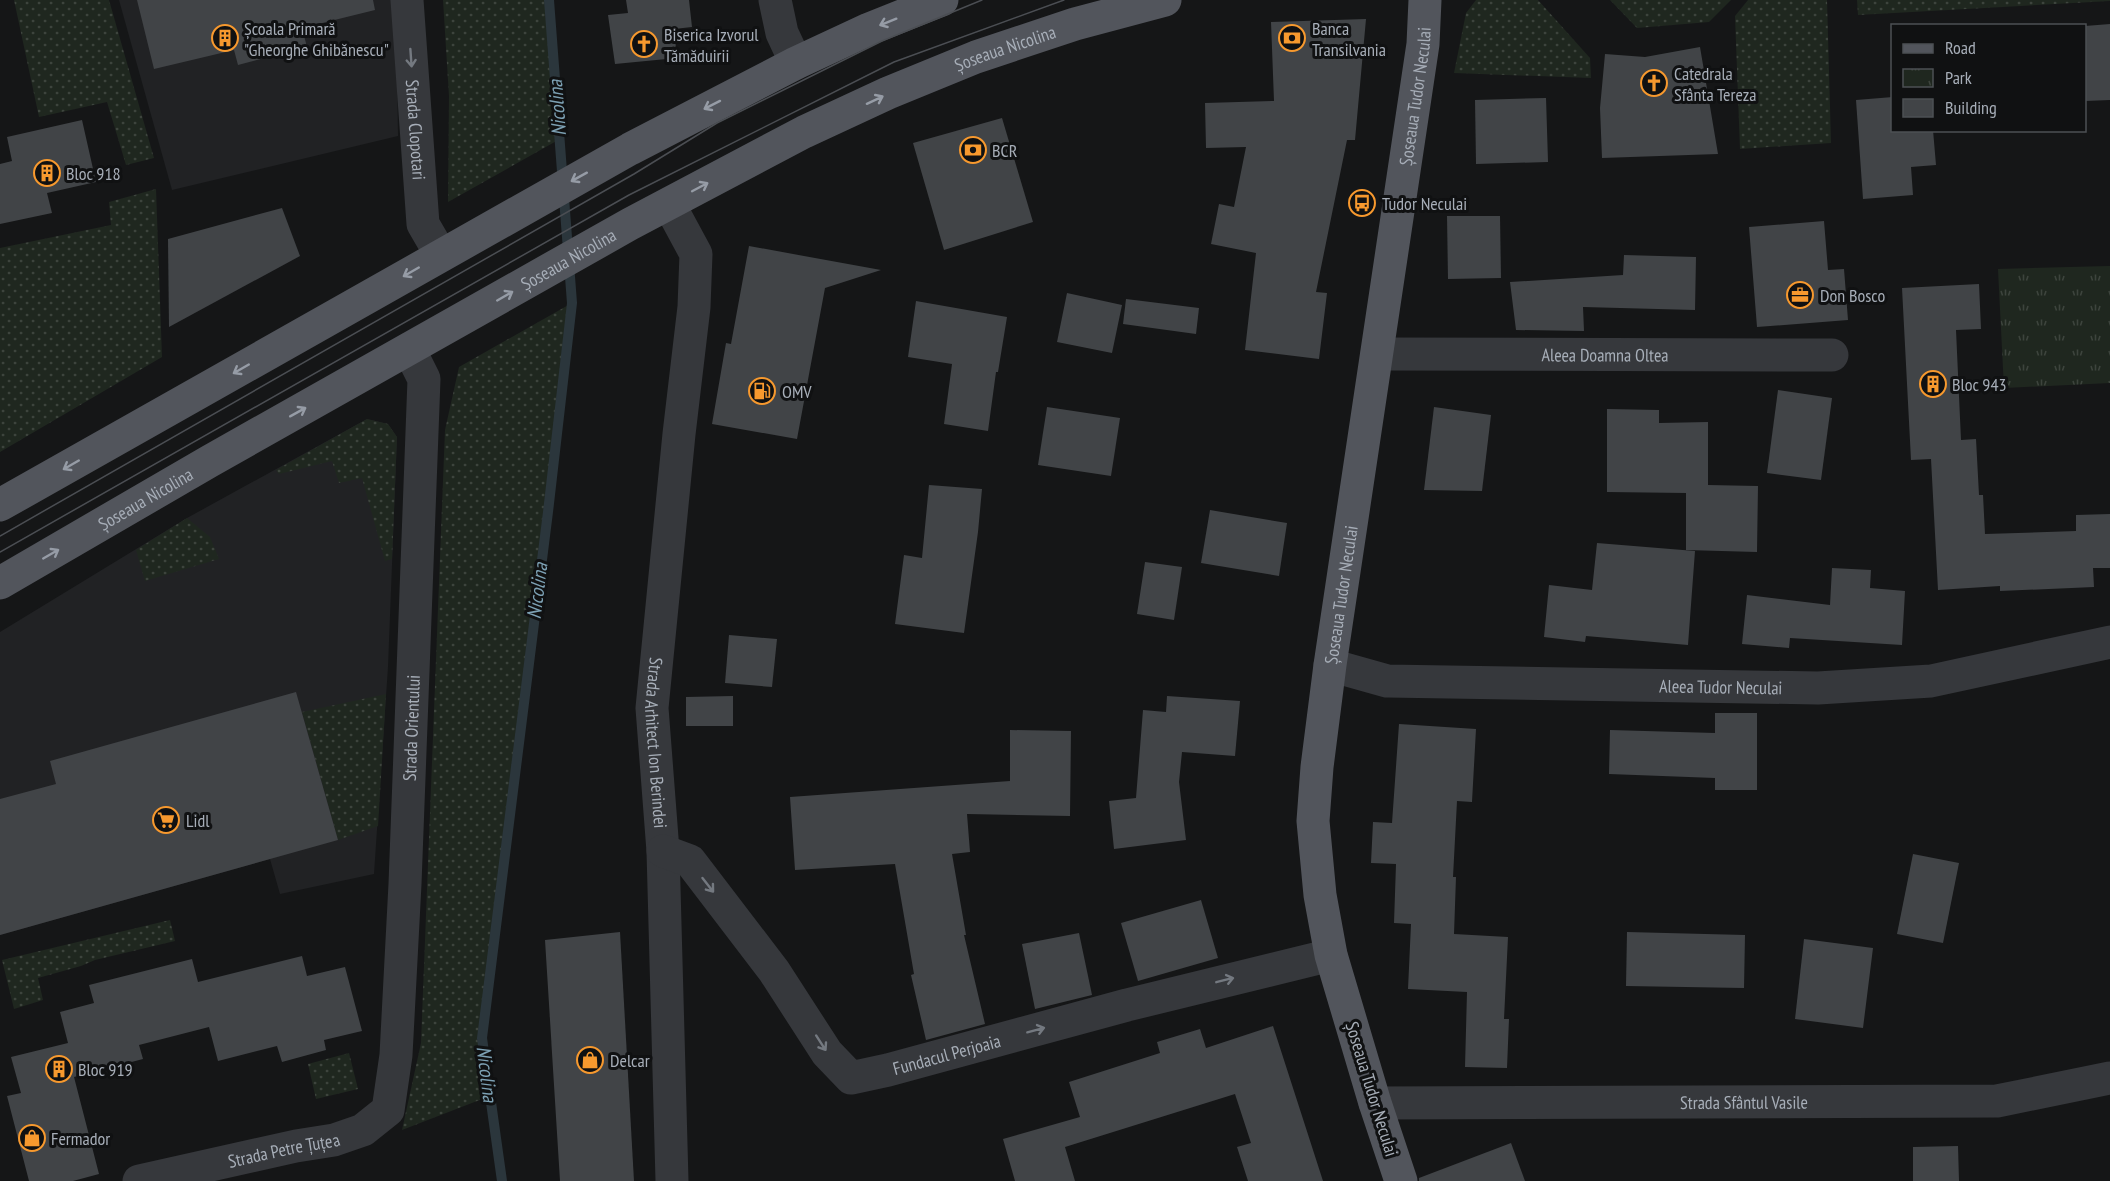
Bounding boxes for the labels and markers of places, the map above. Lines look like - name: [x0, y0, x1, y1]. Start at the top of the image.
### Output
- place label: Școala Primară "Gheorghe Ghibănescu": [244, 17, 389, 61]
- place label: Banca Transilvania: [1312, 17, 1386, 61]
- building icon: Școala Primară "Gheorghe Ghibănescu": [210, 23, 240, 53]
- place label: Biserica Izvorul Tămăduirii: [664, 23, 759, 67]
- bank icon: Banca Transilvania: [1277, 23, 1307, 53]
- church icon: Biserica Izvorul Tămăduirii: [629, 29, 659, 59]
- place label: Catedrala Sfânta Tereza: [1674, 62, 1756, 106]
- church icon: Catedrala Sfânta Tereza: [1639, 68, 1669, 98]
- bank icon: BCR: [958, 135, 988, 165]
- place label: BCR: [992, 139, 1018, 162]
- building icon: Bloc 918: [32, 158, 62, 188]
- place label: Bloc 918: [66, 162, 121, 185]
- bus stop icon: Tudor Neculai: [1347, 188, 1377, 218]
- place label: Tudor Neculai: [1382, 192, 1467, 215]
- office icon: Don Bosco: [1785, 280, 1815, 310]
- place label: Don Bosco: [1820, 284, 1885, 307]
- building icon: Bloc 943: [1918, 369, 1948, 399]
- place label: Bloc 943: [1952, 373, 2007, 396]
- fuel station icon: OMV: [747, 376, 777, 406]
- place label: OMV: [782, 380, 812, 403]
- supermarket icon: Lidl: [151, 805, 181, 835]
- place label: Lidl: [186, 809, 210, 832]
- shop icon: Delcar: [575, 1045, 605, 1075]
- place label: Delcar: [610, 1049, 650, 1072]
- building icon: Bloc 919: [44, 1054, 74, 1084]
- place label: Bloc 919: [78, 1058, 133, 1081]
- shop icon: Fermador: [17, 1123, 47, 1153]
- place label: Fermador: [51, 1127, 110, 1150]

